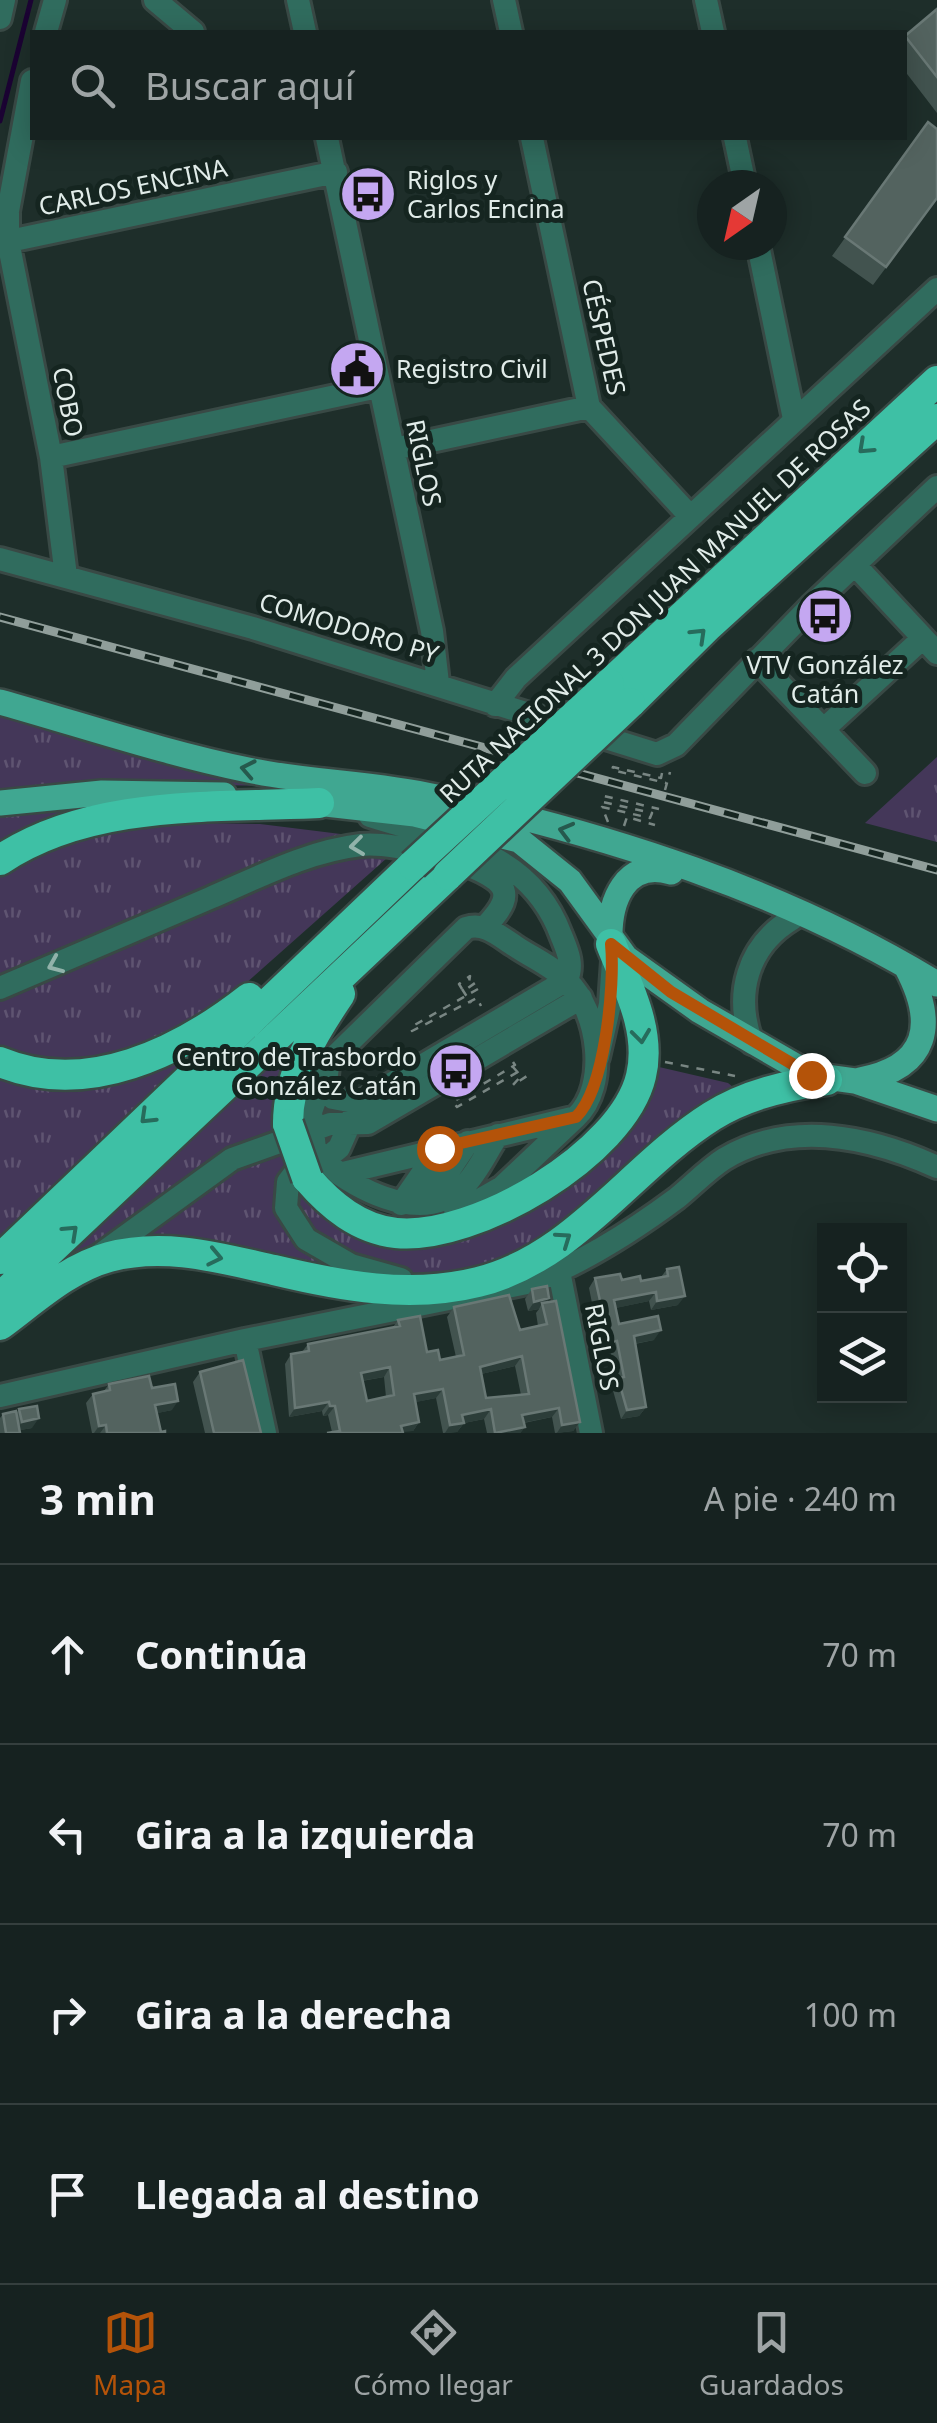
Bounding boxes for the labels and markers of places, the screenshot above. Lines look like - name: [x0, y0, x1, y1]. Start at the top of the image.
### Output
- place label: Riglos y Carlos Encina: [407, 162, 564, 225]
- bus stop icon: Riglos y Carlos Encina: [338, 164, 398, 224]
- public building icon: Registro Civil: [327, 339, 387, 399]
- place label: Registro Civil: [396, 351, 548, 385]
- bus stop icon: VTV González Catán: [795, 586, 855, 646]
- place label: VTV González Catán: [746, 647, 904, 710]
- place label: Centro de Trasbordo González Catán: [176, 1039, 417, 1102]
- bus stop icon: Centro de Trasbordo González Catán: [426, 1041, 486, 1101]

